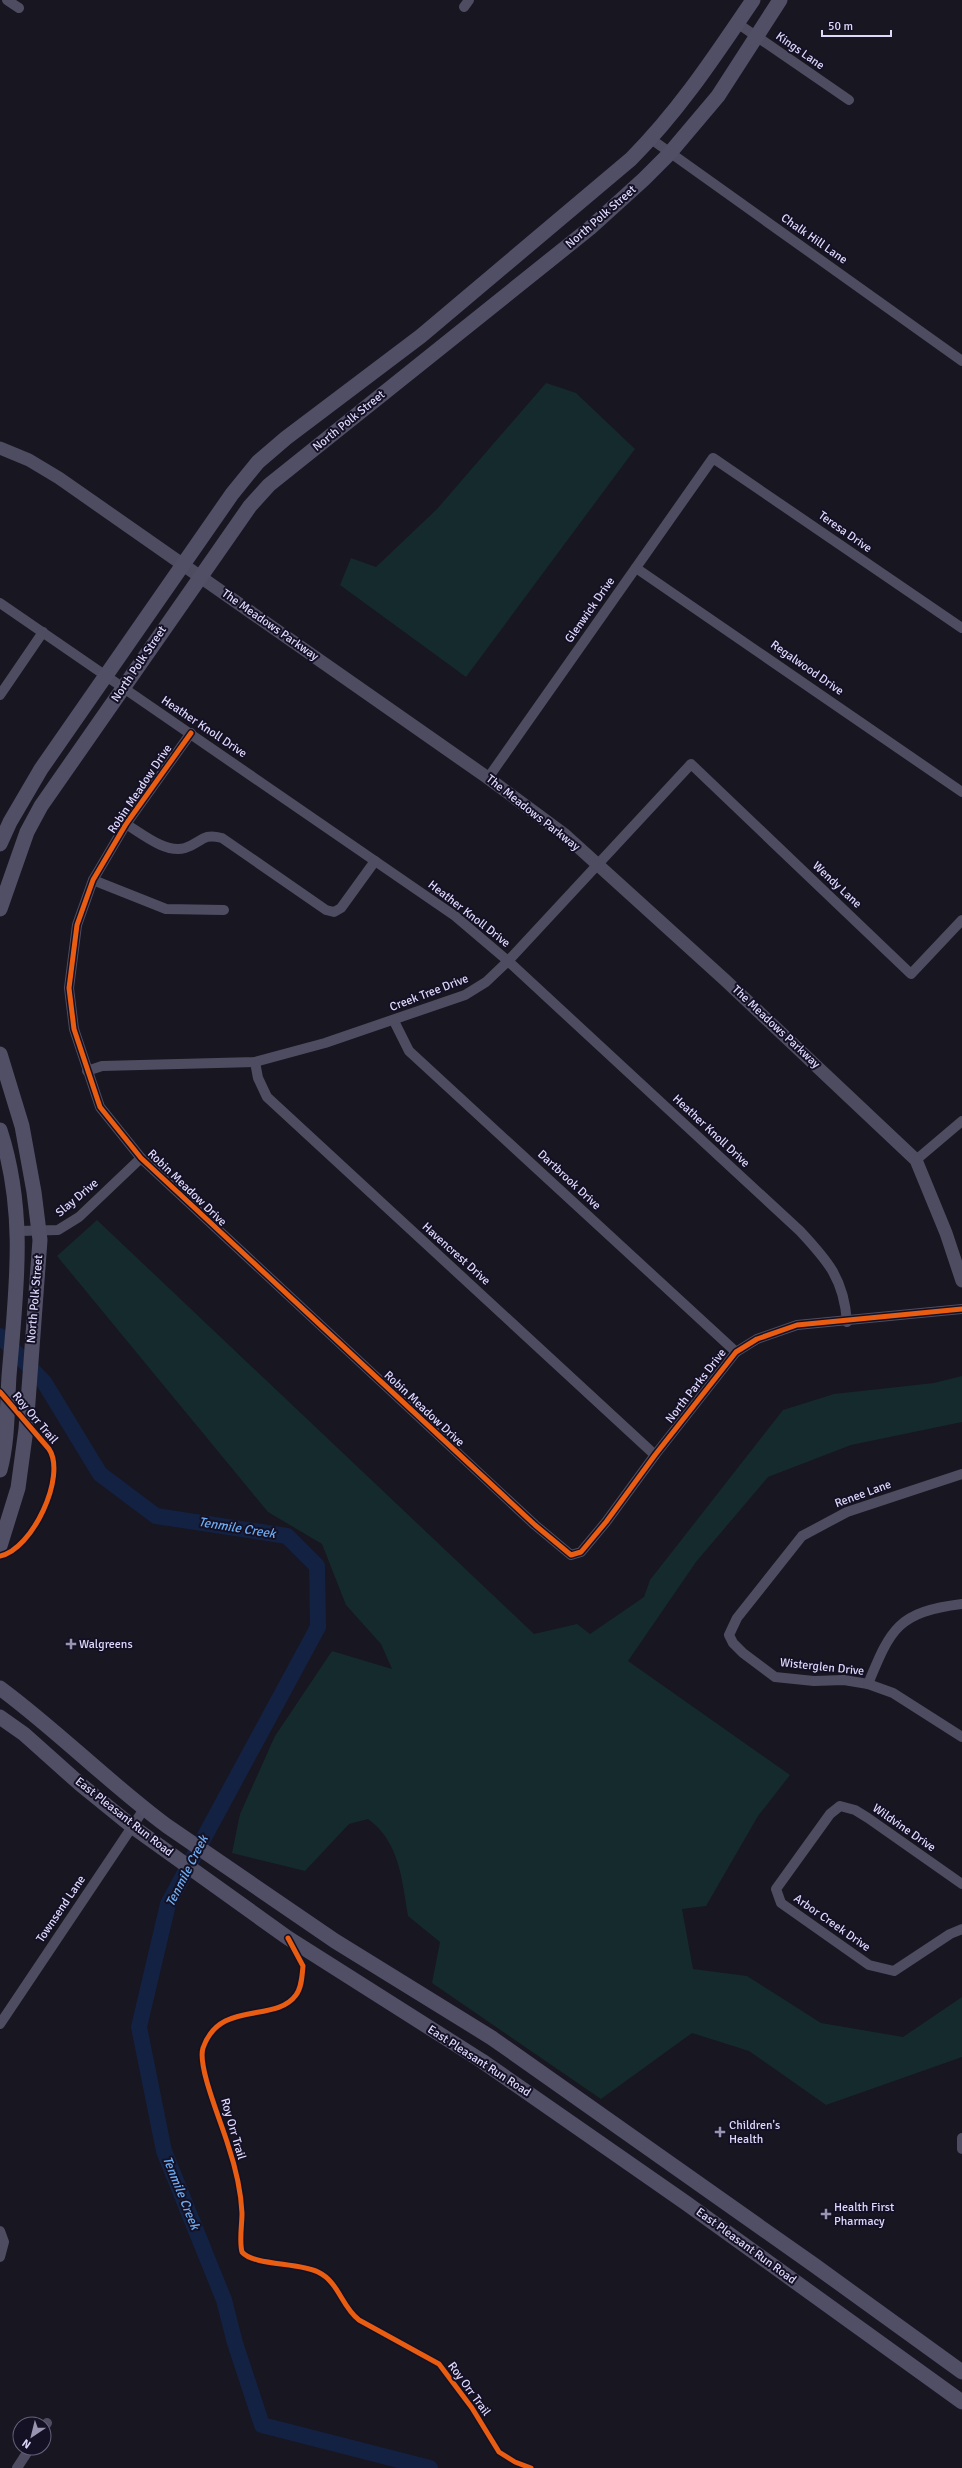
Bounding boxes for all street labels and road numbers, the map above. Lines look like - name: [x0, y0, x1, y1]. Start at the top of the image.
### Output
- street label: Kings Lane: [773, 29, 827, 73]
- street label: North Polk Street: [563, 182, 639, 252]
- street label: Chalk Hill Lane: [778, 211, 850, 267]
- street label: North Polk Street: [310, 387, 388, 455]
- street label: Teresa Drive: [815, 508, 875, 556]
- street label: Glenwick Drive: [562, 574, 618, 646]
- street label: The Meadows Parkway: [219, 586, 322, 664]
- street label: North Polk Street: [108, 623, 170, 705]
- street label: Regalwood Drive: [768, 637, 846, 699]
- street label: Heather Knoll Drive: [158, 693, 250, 761]
- street label: Robin Meadow Drive: [105, 742, 175, 836]
- street label: The Meadows Parkway: [483, 772, 583, 855]
- street label: Wendy Lane: [809, 858, 865, 912]
- street label: Heather Knoll Drive: [425, 877, 513, 951]
- street label: Creek Tree Drive: [388, 971, 470, 1015]
- street label: The Meadows Parkway: [729, 982, 823, 1072]
- street label: Heather Knoll Drive: [669, 1091, 753, 1171]
- street label: Robin Meadow Drive: [144, 1146, 230, 1230]
- street label: Dartbrook Drive: [534, 1147, 604, 1213]
- street label: Slay Drive: [53, 1176, 101, 1220]
- street label: Havencrest Drive: [419, 1219, 493, 1289]
- street label: North Polk Street: [24, 1254, 46, 1344]
- street label: North Parks Drive: [662, 1346, 730, 1426]
- street label: Robin Meadow Drive: [381, 1368, 467, 1450]
- street label: Roy Orr Trail: [9, 1389, 61, 1447]
- street label: Renee Lane: [833, 1477, 893, 1511]
- street label: Wisterglen Drive: [779, 1655, 865, 1679]
- street label: East Pleasant Run Road: [72, 1774, 176, 1860]
- street label: Wildvine Drive: [869, 1801, 939, 1855]
- street label: Townsend Lane: [33, 1873, 89, 1945]
- street label: Arbor Creek Drive: [791, 1891, 873, 1955]
- street label: East Pleasant Run Road: [424, 2022, 534, 2100]
- street label: Roy Orr Trail: [217, 2097, 249, 2162]
- street label: East Pleasant Run Road: [693, 2205, 799, 2287]
- street label: Roy Orr Trail: [444, 2359, 494, 2419]

